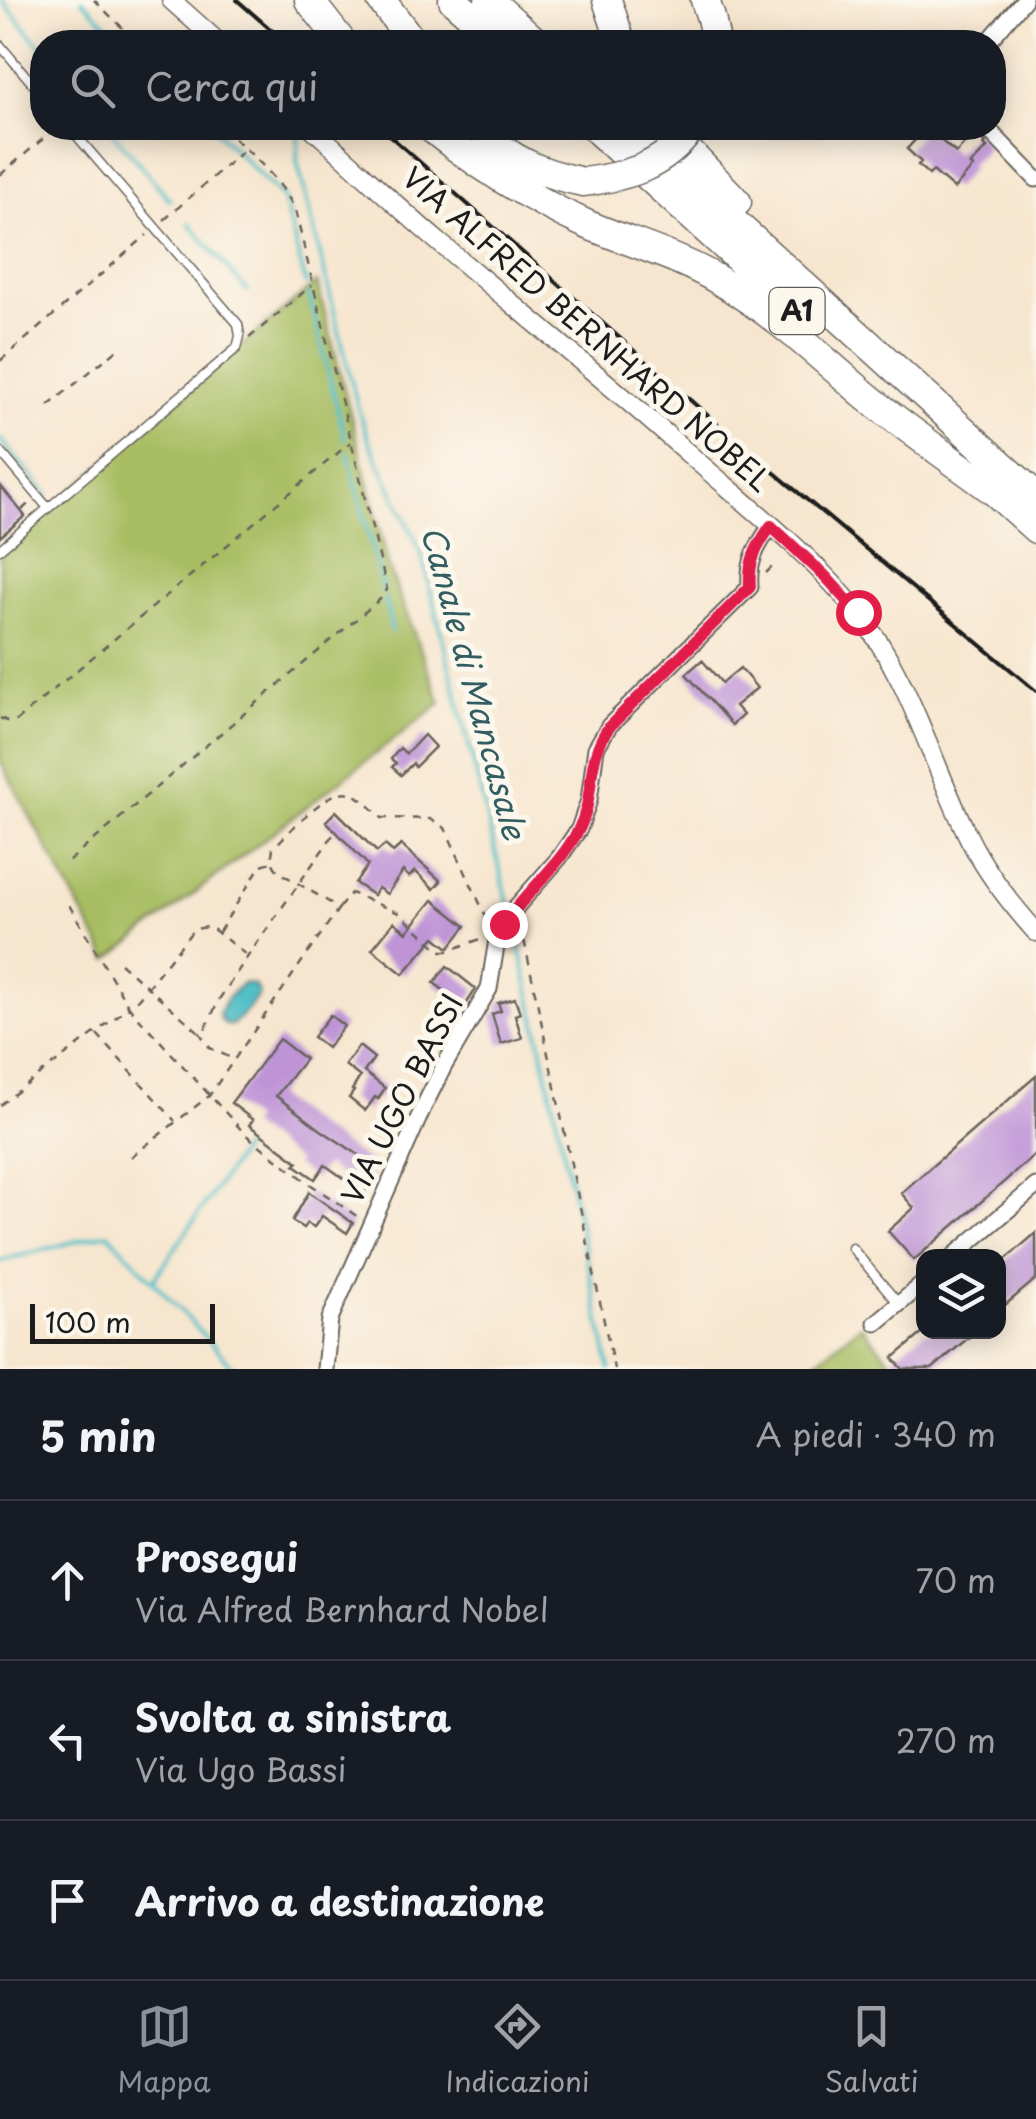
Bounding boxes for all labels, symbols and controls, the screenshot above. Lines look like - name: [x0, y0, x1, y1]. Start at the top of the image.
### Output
- search box: [30, 30, 1006, 140]
- text: Cerca qui: [145, 57, 318, 114]
- icon: search: [65, 58, 120, 113]
- street label: VIA ALFRED BERNHARD NOBEL: [393, 155, 782, 501]
- road number: A1: [770, 288, 824, 334]
- water label: Canale di Mancasale: [410, 520, 540, 846]
- route start: [836, 590, 882, 636]
- route end: [482, 902, 528, 948]
- street label: VIA UGO BASSI: [328, 985, 473, 1211]
- map controls: [916, 1249, 1006, 1339]
- button: layers: [916, 1249, 1006, 1339]
- scale bar: [30, 1299, 215, 1344]
- text: 100 m: [45, 1300, 131, 1343]
- text: 5 min: [40, 1403, 157, 1466]
- text: A piedi · 340 m: [756, 1410, 996, 1458]
- text: Prosegui: [135, 1528, 298, 1585]
- icon: ahead: [40, 1553, 95, 1608]
- text: 70 m: [916, 1556, 996, 1604]
- text: Via Alfred Bernhard Nobel: [135, 1585, 548, 1633]
- text: Svolta a sinistra: [135, 1688, 451, 1745]
- icon: left: [40, 1713, 95, 1768]
- text: 270 m: [896, 1716, 996, 1764]
- text: Via Ugo Bassi: [135, 1745, 346, 1793]
- text: Arrivo a destinazione: [135, 1872, 544, 1929]
- icon: arrive: [40, 1873, 95, 1928]
- tab: Mappa: [117, 1999, 211, 2102]
- tab: Indicazioni: [445, 1999, 590, 2102]
- tab: Salvati: [824, 1999, 919, 2102]

